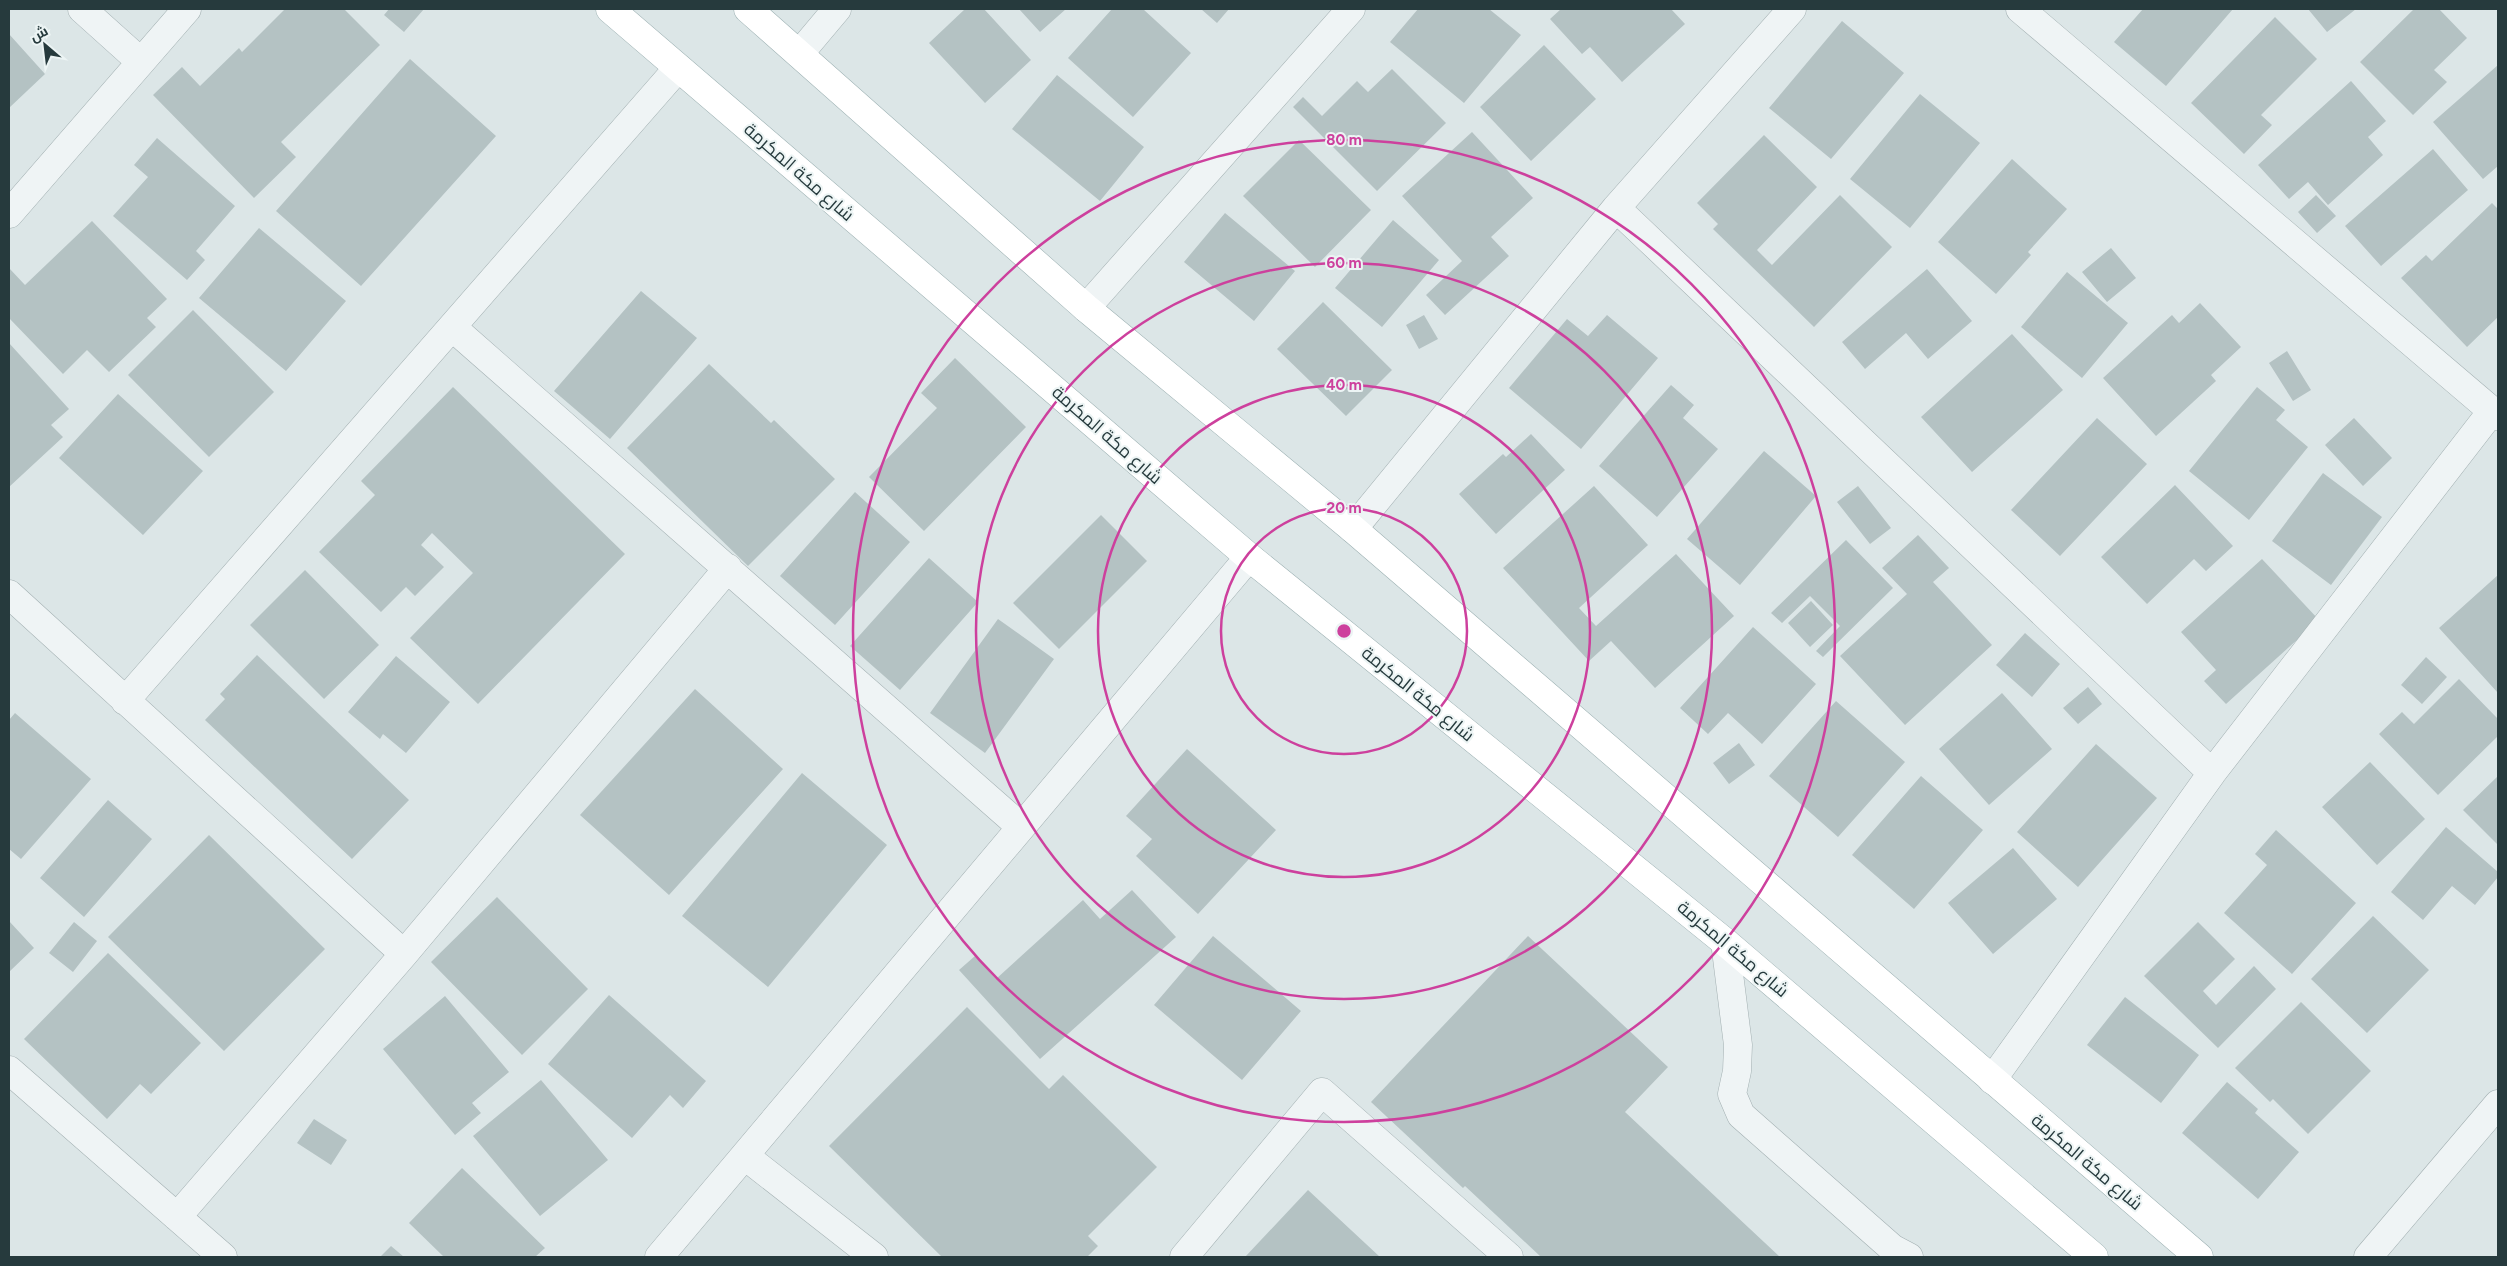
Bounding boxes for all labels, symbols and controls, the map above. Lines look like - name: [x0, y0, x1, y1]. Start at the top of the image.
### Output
- north arrow: [20, 20, 70, 70]
- text: ش: [27, 22, 51, 46]
- street label: شارع مكة المكرمة: [739, 118, 859, 227]
- text: 80 m: [1326, 131, 1362, 149]
- text: 60 m: [1326, 254, 1362, 272]
- text: 40 m: [1326, 376, 1362, 394]
- street label: شارع مكة المكرمة: [1047, 381, 1167, 490]
- text: 20 m: [1326, 499, 1362, 517]
- centre of rings: [1335, 622, 1353, 640]
- street label: شارع مكة المكرمة: [1357, 642, 1479, 747]
- street label: شارع مكة المكرمة: [1672, 896, 1793, 1003]
- street label: شارع مكة المكرمة: [2026, 1109, 2147, 1216]

